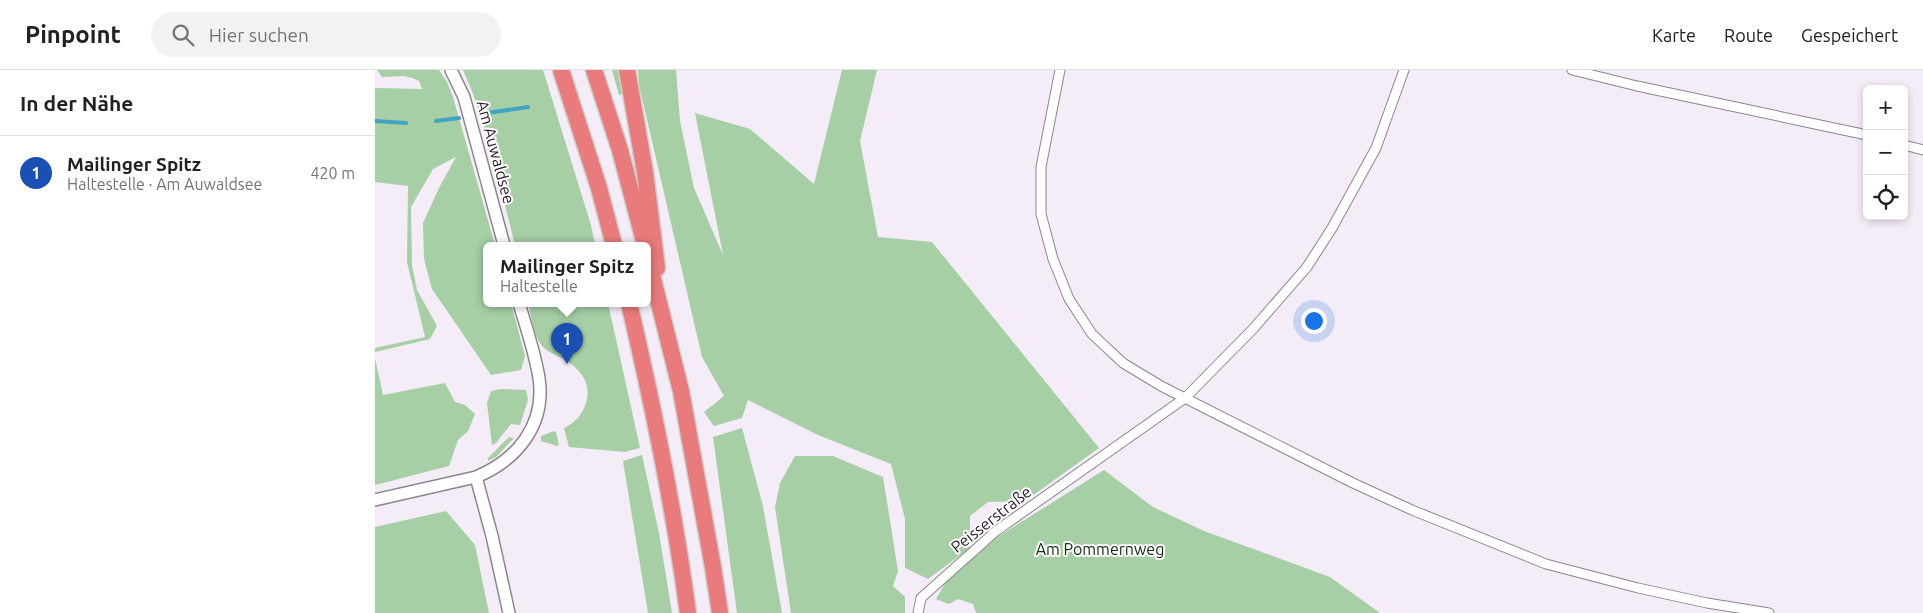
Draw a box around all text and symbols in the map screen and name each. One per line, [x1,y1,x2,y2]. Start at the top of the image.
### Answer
search box [151,12,501,57]
text: Pinpoint [25,21,121,48]
icon: search [169,21,197,49]
text: Hier suchen [209,24,309,46]
text: Karte [1652,25,1696,45]
text: Route [1724,25,1773,45]
text: Gespeichert [1801,25,1898,45]
map controls [1863,85,1908,220]
button: + [1863,85,1908,130]
text: In der Nähe [20,91,133,115]
street label: Am Auwaldsee [474,98,518,206]
button: − [1863,130,1908,175]
text: Mailinger Spitz [67,153,201,175]
text: 1 [31,164,41,182]
text: 420 m [310,164,355,182]
text: Haltestelle · Am Auwaldsee [67,175,262,193]
button: locate [1863,175,1908,220]
popup [483,242,651,307]
text: Mailinger Spitz [500,255,634,277]
text: Haltestelle [500,277,578,295]
your location [1301,308,1327,334]
pin: 1 [551,323,583,364]
street label: Peisserstraße [947,482,1035,556]
park label: Am Pommernweg [1036,540,1164,558]

